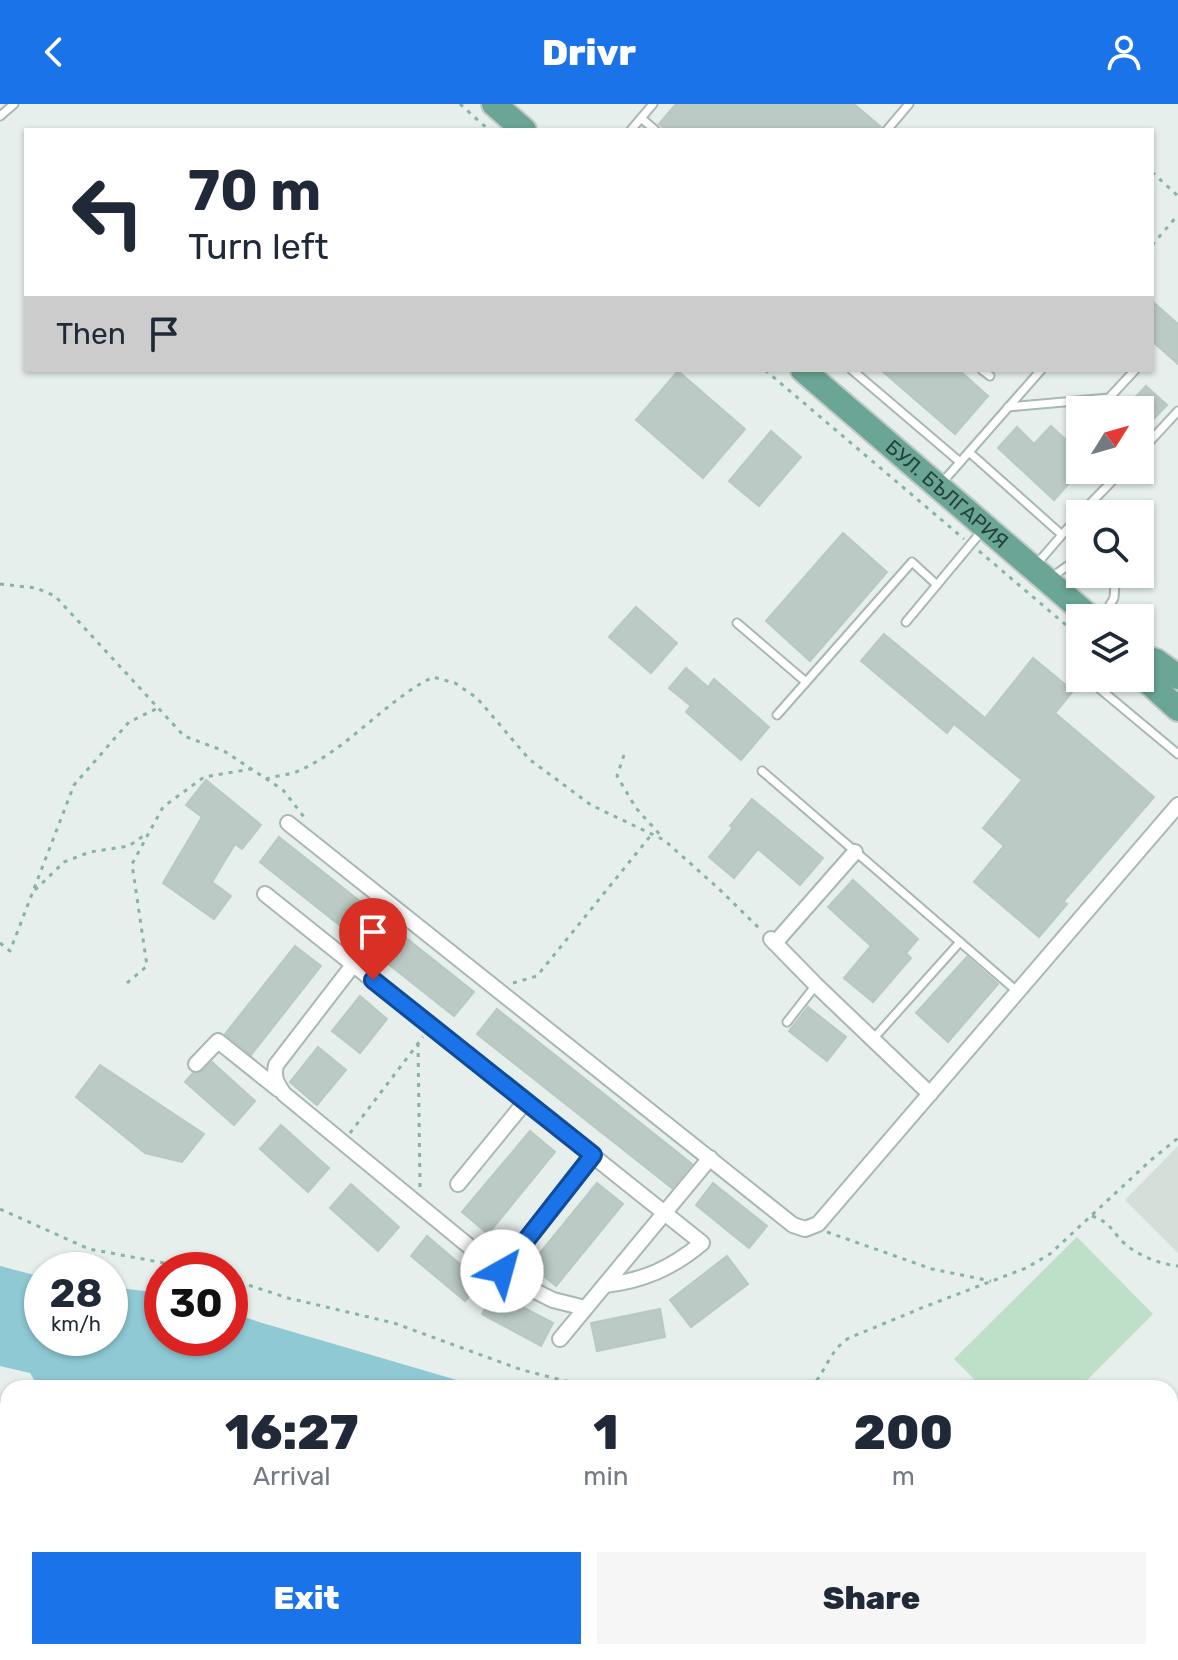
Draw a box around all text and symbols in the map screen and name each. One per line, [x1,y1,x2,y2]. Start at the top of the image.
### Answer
icon: back [32,30,76,74]
icon: person [1102,30,1146,74]
text: Drivr [542,31,636,74]
text: 70 m [188,158,321,224]
icon: left [56,160,160,264]
text: Turn left [188,225,329,268]
icon: arrive [142,312,186,356]
text: Then [56,316,126,352]
north arrow [1066,396,1154,484]
map controls [1066,396,1154,692]
street label: БУЛ. БЪЛГАРИЯ [881,435,1013,553]
button: search [1066,500,1154,588]
button: layers [1066,604,1154,692]
pin [339,898,407,980]
icon: arrive [351,910,395,954]
position arrow [460,1229,544,1313]
speed limit sign: 30 [144,1252,248,1356]
text: 28 [49,1270,103,1317]
text: km/h [51,1312,101,1336]
text: 16:27 [225,1404,358,1461]
text: 1 [593,1404,619,1461]
text: 200 [853,1404,953,1461]
text: Arrival [253,1461,331,1492]
text: min [583,1461,629,1492]
text: m [892,1461,915,1492]
button: Exit [32,1552,581,1644]
button: Share [597,1552,1146,1644]

